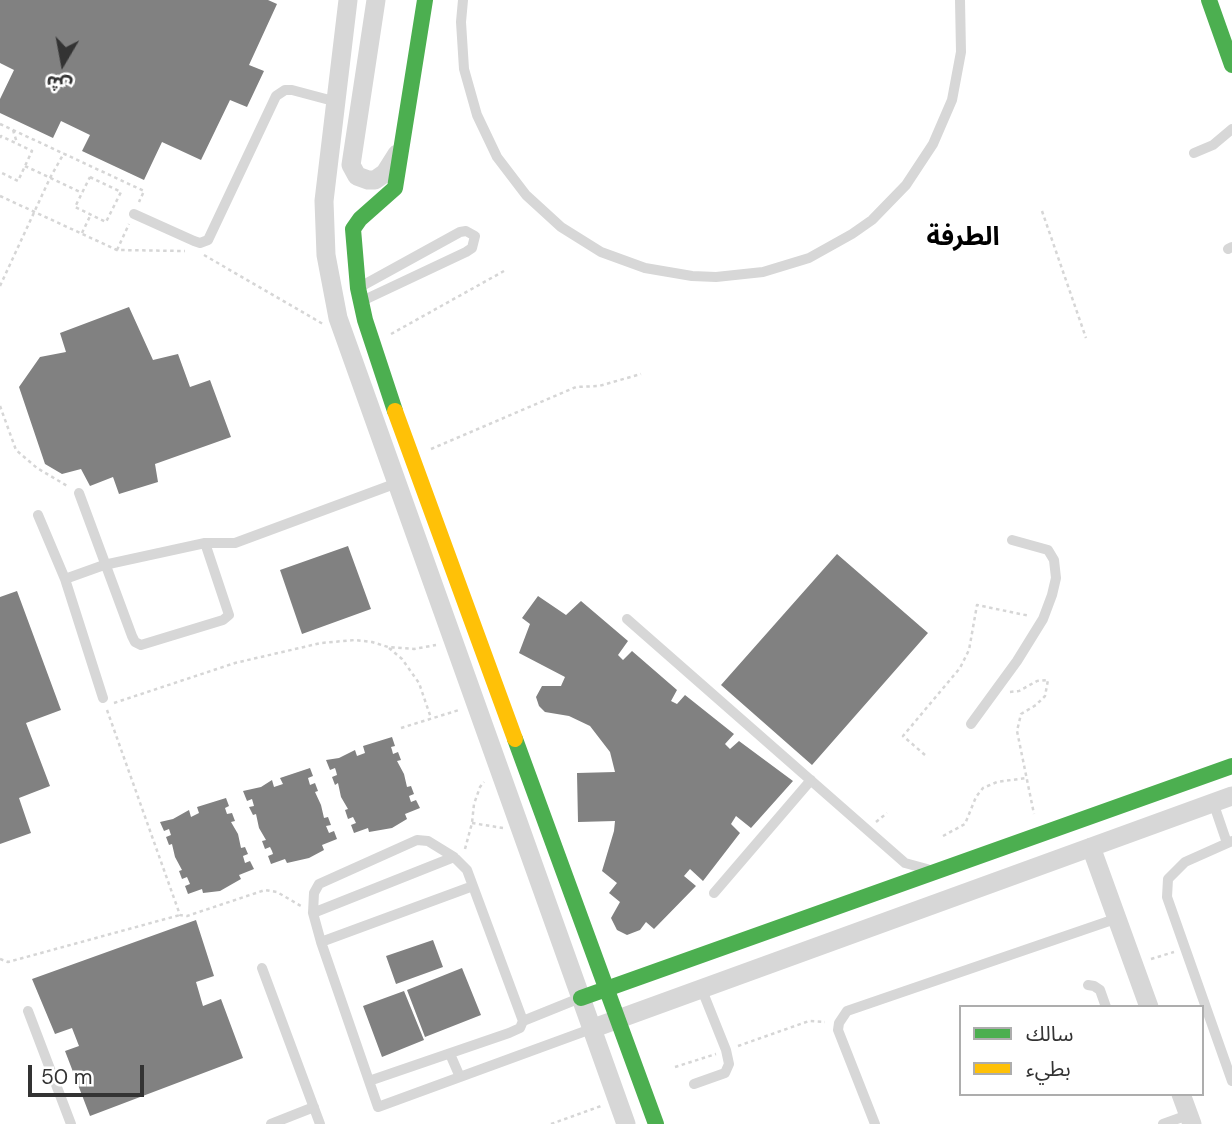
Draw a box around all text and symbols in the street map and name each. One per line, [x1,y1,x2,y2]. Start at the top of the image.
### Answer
north arrow [28,28,98,98]
text: ش [44,70,74,99]
district label: الطرفة [926,222,1000,254]
legend [959,1005,1204,1096]
text: سالك [1026,1020,1073,1048]
scale bar [32,1050,147,1094]
text: بطيء [1026,1055,1071,1083]
text: 50 m [41,1063,92,1091]

